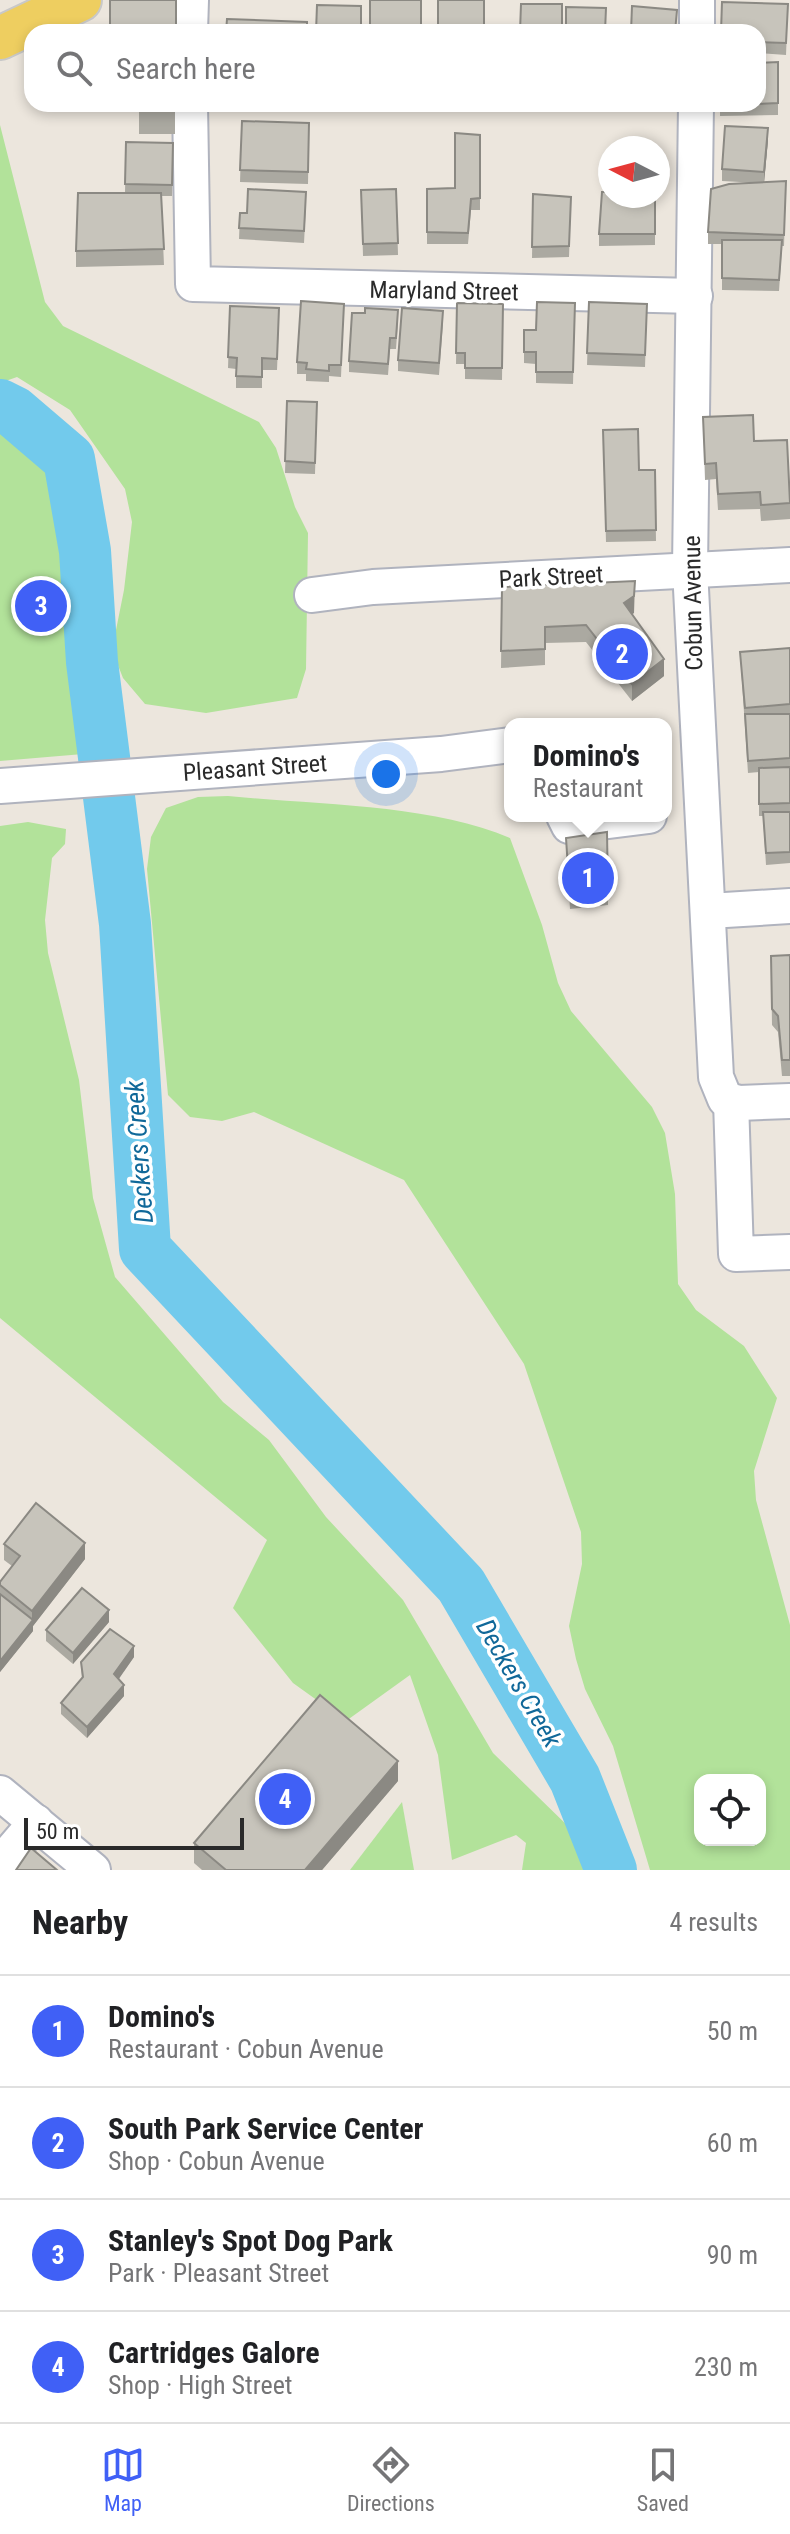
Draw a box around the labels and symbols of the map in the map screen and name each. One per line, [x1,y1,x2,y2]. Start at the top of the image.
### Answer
north arrow [598,136,670,208]
street label: Maryland Street [369,276,519,306]
street label: Cobun Avenue [678,535,708,671]
street label: Park Street [498,560,604,594]
pin: 3 [15,576,67,636]
pin: 2 [596,624,648,684]
street label: Pleasant Street [182,749,328,787]
your location [366,754,406,794]
pin: 1 [562,848,614,908]
water label: Deckers Creek [119,1079,159,1224]
water label: Deckers Creek [470,1614,568,1753]
pin: 4 [259,1769,311,1829]
scale bar [24,1814,244,1850]

